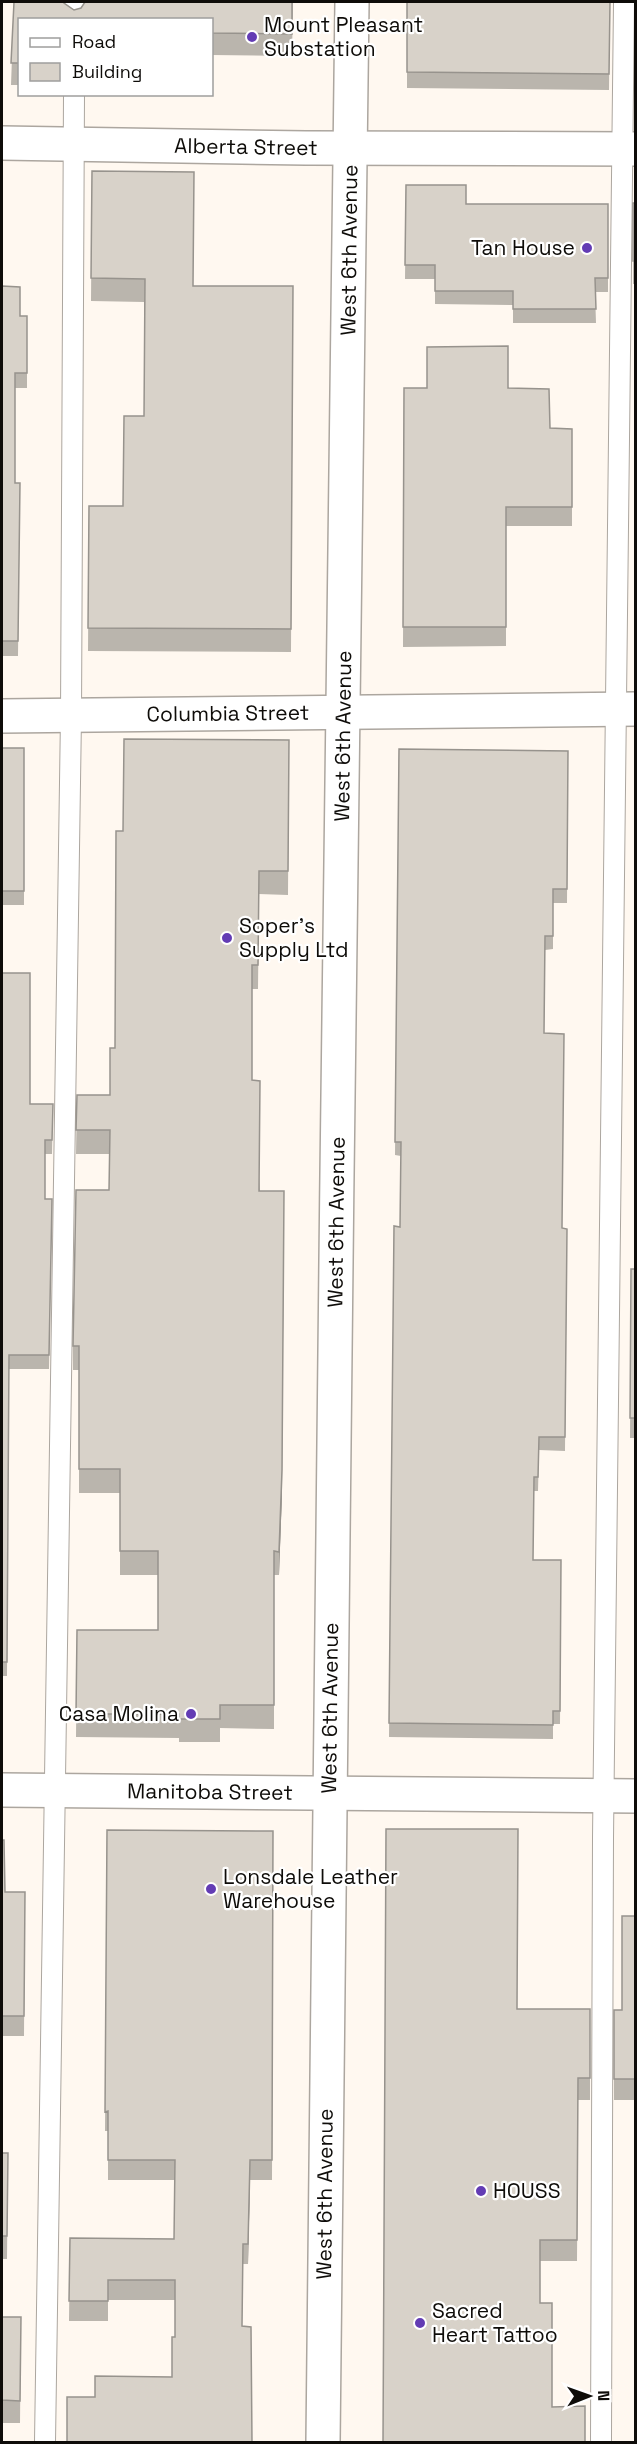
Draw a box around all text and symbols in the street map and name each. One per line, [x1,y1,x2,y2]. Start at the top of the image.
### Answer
place label: Mount Pleasant Substation [264,11,423,62]
legend [18,18,213,96]
text: Road [72,30,116,53]
marker: Mount Pleasant Substation [245,30,259,44]
text: Building [72,60,142,83]
street label: Alberta Street [174,132,318,161]
street label: West 6th Avenue [334,164,363,336]
place label: Tan House [471,234,575,261]
marker: Tan House [580,241,594,255]
street label: West 6th Avenue [328,650,357,822]
street label: Columbia Street [146,699,310,727]
place label: Soper's Supply Ltd [239,912,349,963]
marker: Soper's Supply Ltd [220,931,234,945]
street label: West 6th Avenue [321,1136,351,1308]
street label: West 6th Avenue [315,1622,344,1794]
place label: Casa Molina [59,1700,179,1727]
marker: Casa Molina [184,1707,198,1721]
street label: Manitoba Street [127,1777,293,1806]
place label: Lonsdale Leather Warehouse [223,1863,398,1914]
marker: Lonsdale Leather Warehouse [204,1882,218,1896]
street label: West 6th Avenue [310,2108,339,2280]
place label: HOUSS [493,2177,561,2204]
marker: HOUSS [474,2184,488,2198]
place label: Sacred Heart Tattoo [432,2297,558,2348]
marker: Sacred Heart Tattoo [413,2316,427,2330]
north arrow [559,2366,619,2426]
text: N [593,2390,614,2401]

